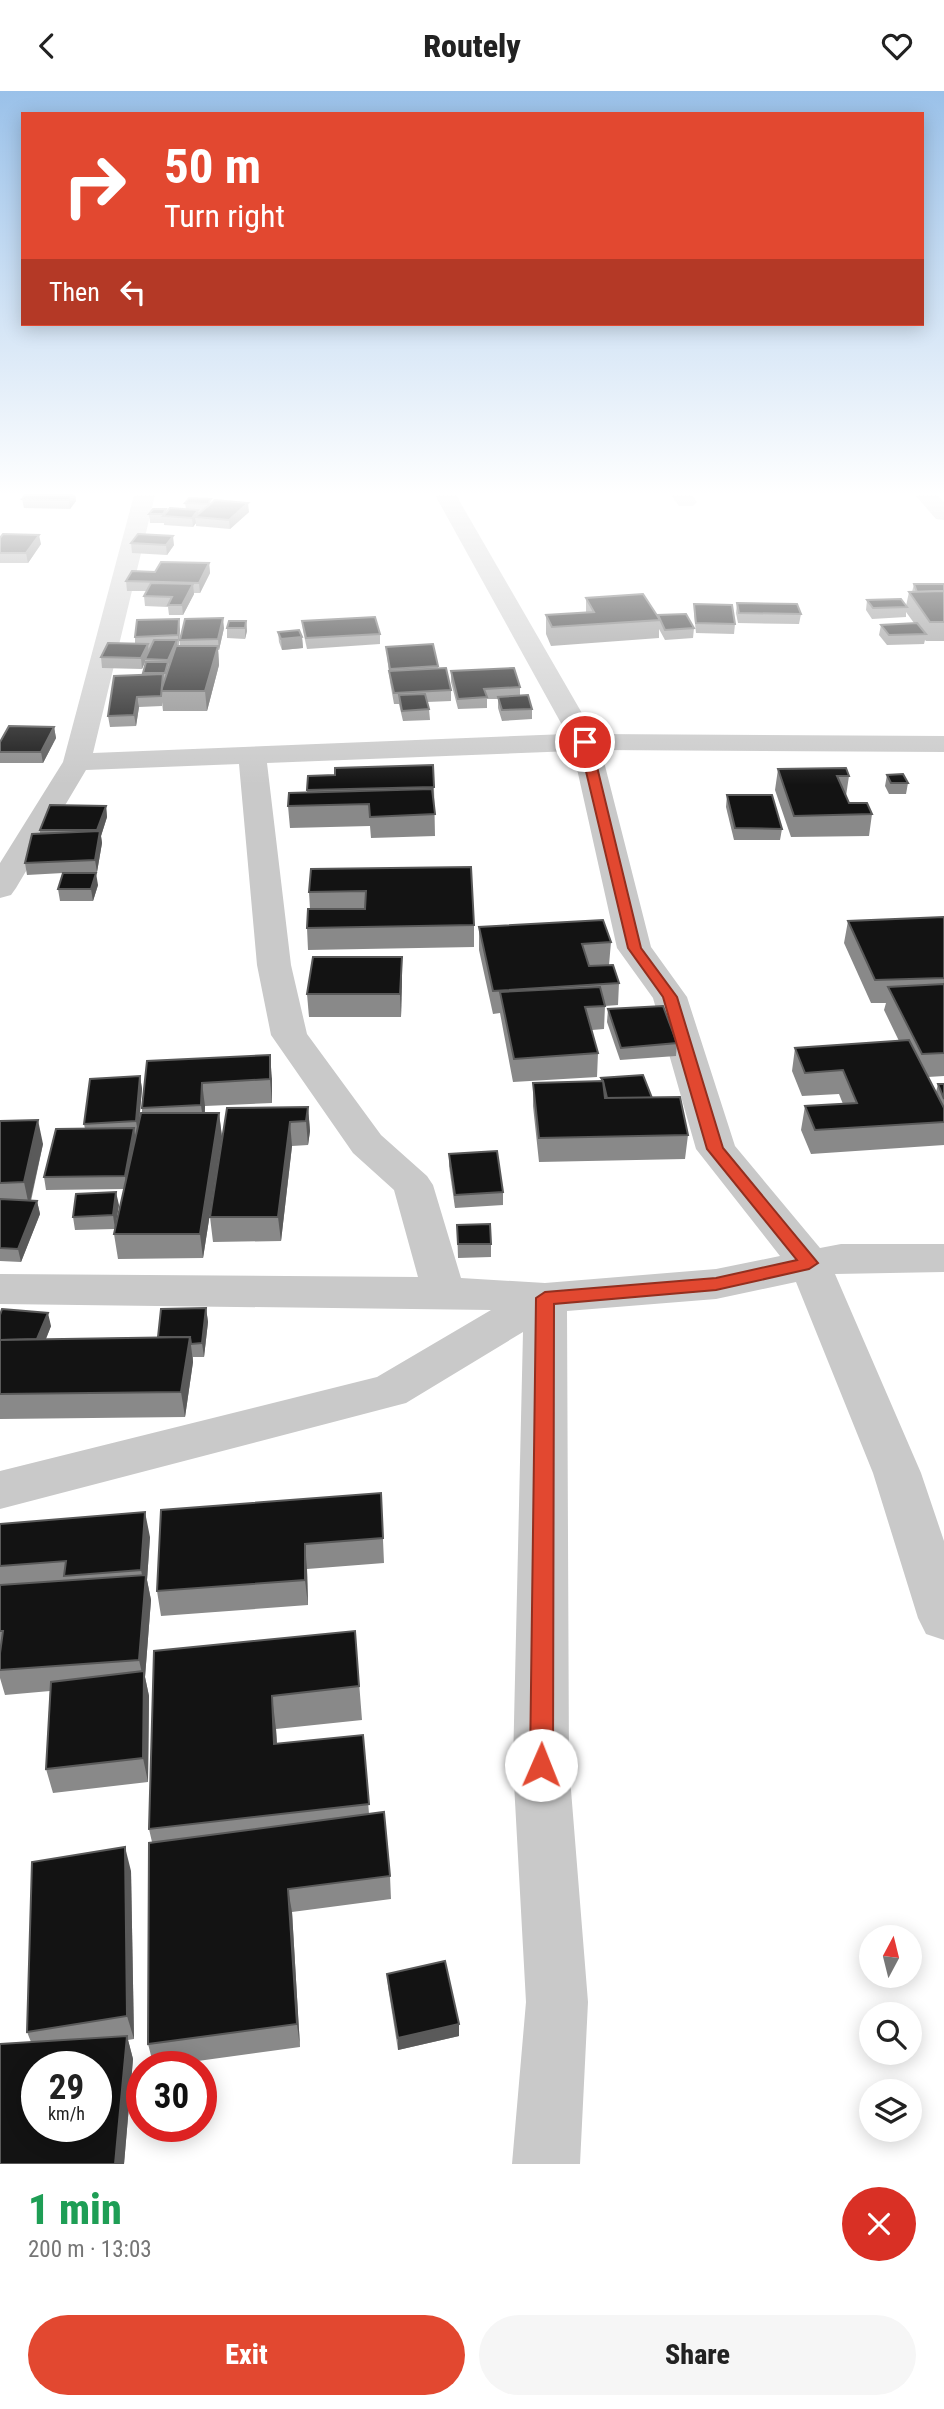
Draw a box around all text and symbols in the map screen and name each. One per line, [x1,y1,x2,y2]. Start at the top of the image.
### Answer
icon: back [28,27,66,65]
text: Routely [423,27,521,65]
icon: heart [878,27,916,65]
text: 50 m [164,138,261,195]
icon: right [49,140,140,231]
text: Turn right [164,197,285,235]
icon: left [114,273,152,311]
text: Then [49,277,100,307]
pin [555,712,615,772]
icon: arrive [566,723,604,761]
position arrow [504,1728,578,1802]
north arrow [859,1925,922,1988]
map controls [859,1925,922,2142]
button: search [859,2002,922,2065]
speed limit sign: 30 [126,2051,217,2142]
text: 29 [49,2067,84,2108]
button: layers [859,2079,922,2142]
text: km/h [48,2103,85,2124]
text: 1 min [28,2185,122,2234]
button: close [842,2187,916,2261]
text: 200 m · 13:03 [28,2236,152,2263]
button: Exit [28,2315,465,2395]
button: Share [479,2315,916,2395]

